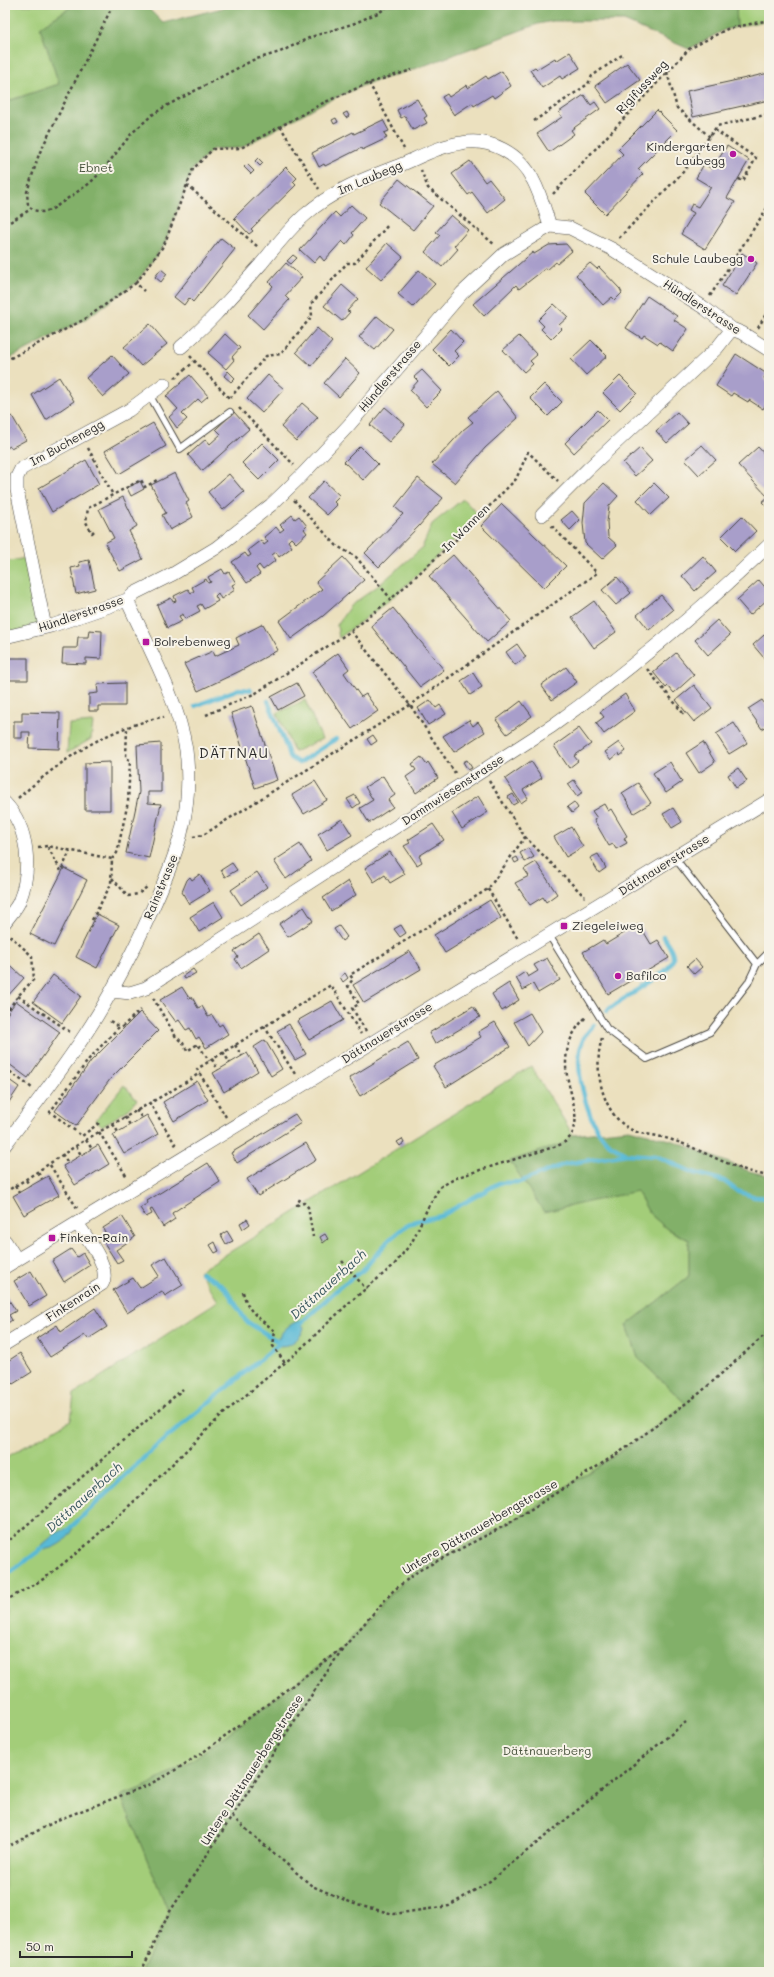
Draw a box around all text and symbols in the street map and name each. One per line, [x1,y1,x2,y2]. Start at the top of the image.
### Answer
street label: Rigifussweg [612,56,671,117]
place label: Kindergarten Laubegg [647,138,725,168]
marker: Kindergarten Laubegg [728,149,738,159]
street label: Im Laubegg [335,156,404,198]
park label: Ebnet [79,159,113,175]
place label: Schule Laubegg [652,250,743,266]
marker: Schule Laubegg [746,254,756,264]
street label: Hündlerstrasse [661,275,744,337]
street label: Hündlerstrasse [354,336,424,415]
street label: Im Buchenegg [27,415,106,469]
street label: In Wannen [438,500,493,555]
street label: Hündlerstrasse [36,591,126,635]
place label: Bolrebenweg [154,633,230,649]
marker: Bolrebenweg [141,637,151,647]
district label: DÄTTNAU [199,743,269,762]
street label: Dammwiesenstrasse [398,750,507,828]
street label: Dättnauerstrasse [615,830,712,899]
street label: Rainstrasse [139,852,181,922]
place label: Ziegeleiweg [572,917,643,933]
marker: Ziegeleiweg [559,921,569,931]
place label: Bafilco [626,967,666,983]
marker: Bafilco [613,971,623,981]
street label: Dättnauerstrasse [338,998,435,1067]
place label: Finken-Rain [60,1229,128,1245]
marker: Finken-Rain [47,1233,57,1243]
water label: Dättnauerbach [286,1245,369,1322]
street label: Finkenrain [42,1278,103,1325]
water label: Dättnauerbach [42,1458,125,1535]
street label: Untere Dättnauerbergstrasse [399,1475,560,1577]
street label: Untere Dättnauerbergstrasse [196,1691,306,1848]
park label: Dättnauerberg [503,1742,591,1758]
scale bar [20,1933,132,1959]
text: 50 m [26,1938,54,1954]

